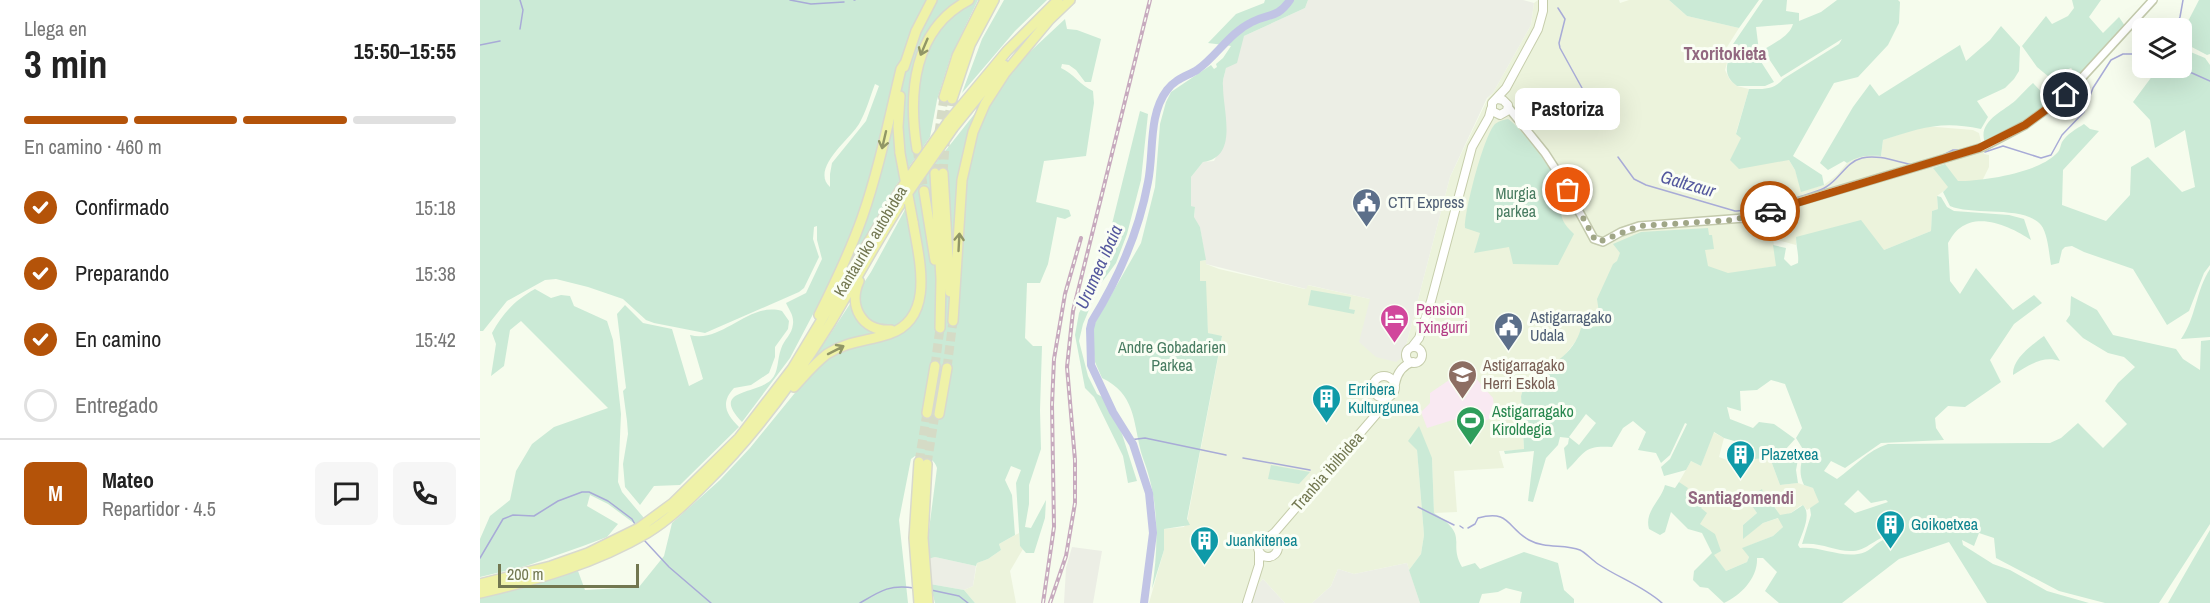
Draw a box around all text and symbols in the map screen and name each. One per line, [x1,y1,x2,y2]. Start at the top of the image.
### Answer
text: Llega en [24,15,87,42]
map controls [2132,18,2192,78]
button: layers [2132,18,2192,78]
text: 15:50–15:55 [354,36,456,66]
text: 3 min [24,38,108,90]
one-way arrow [918,38,930,56]
district label: Txoritokieta [1684,41,1767,66]
pin [2040,69,2091,120]
icon: home [2049,78,2082,111]
callout: Pastoriza [1516,88,1620,130]
text: Pastoriza [1531,95,1604,122]
one-way arrow [878,130,890,149]
text: En camino · 460 m [24,133,162,160]
pin [1542,164,1593,215]
water label: Galtzaur [1658,164,1719,204]
icon: bag [1551,173,1584,206]
street label: Kantauriko autobidea [828,181,912,300]
courier [1740,181,1800,241]
park label: Murgia parkea [1496,182,1537,222]
public building icon: CTT Express [1351,186,1383,228]
icon: check [24,191,57,224]
place label: CTT Express [1388,191,1464,213]
text: Confirmado [75,192,169,222]
text: 15:18 [415,194,456,221]
icon: car [1754,195,1787,228]
water label: Urumea ibaia [1069,221,1128,313]
one-way arrow [953,233,964,252]
icon: check [24,257,57,290]
text: Preparando [75,258,169,288]
text: 15:38 [415,260,456,287]
place label: Pension Txingurri [1416,298,1468,338]
hotel icon: Pension Txingurri [1379,302,1411,344]
place label: Astigarragako Udala [1529,306,1612,346]
public building icon: Astigarragako Udala [1493,310,1525,352]
icon: check [24,323,57,356]
text: En camino [75,324,161,354]
text: 15:42 [415,326,456,353]
park label: Andre Gobadarien Parkea [1117,336,1226,376]
one-way arrow [827,344,844,356]
place label: Astigarragako Herri Eskola [1482,354,1565,394]
school or university icon: Astigarragako Herri Eskola [1446,358,1478,400]
place label: Erribera Kulturgunea [1348,378,1419,418]
building icon: Erribera Kulturgunea [1311,382,1343,424]
text: Entregado [75,390,158,420]
place label: Astigarragako Kiroldegia [1491,400,1574,440]
sports icon: Astigarragako Kiroldegia [1455,404,1487,446]
street label: Tranbia ibilbidea [1286,426,1368,515]
building icon: Plazetxea [1724,438,1756,480]
place label: Plazetxea [1761,443,1819,465]
button: chat [315,462,378,525]
button: phone [393,462,456,525]
text: Mateo [102,465,154,495]
text: M [48,478,63,508]
district label: Santiagomendi [1688,485,1794,510]
text: Repartidor · 4.5 [102,495,216,522]
building icon: Goikoetxea [1874,508,1906,550]
place label: Goikoetxea [1911,513,1979,535]
building icon: Juankitenea [1189,524,1221,566]
place label: Juankitenea [1226,529,1298,551]
scale bar [498,561,639,588]
text: 200 m [507,563,543,585]

